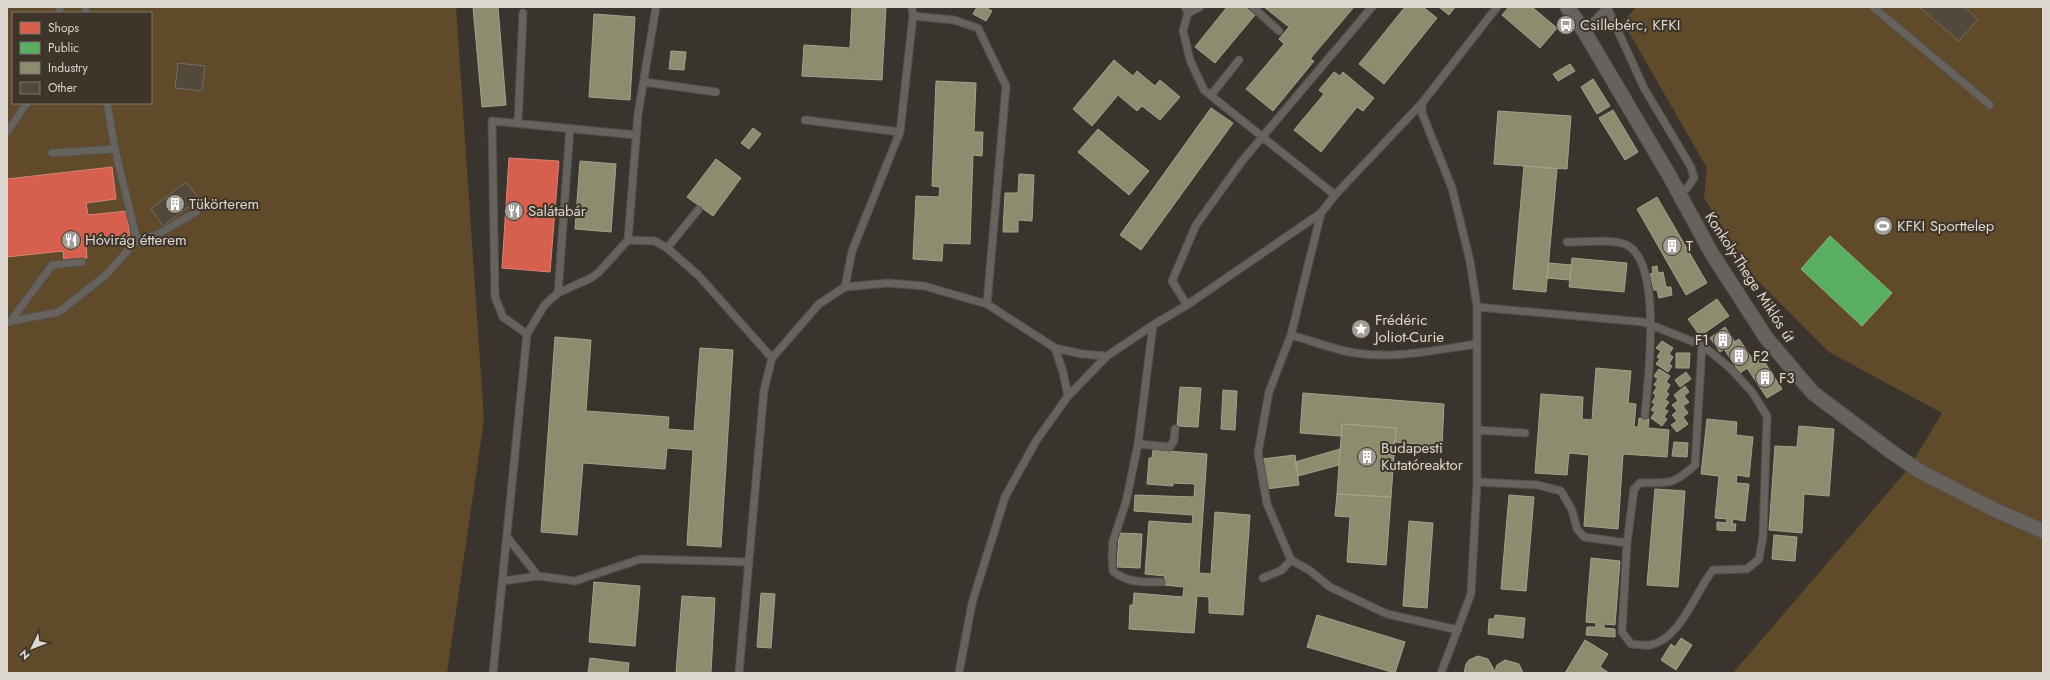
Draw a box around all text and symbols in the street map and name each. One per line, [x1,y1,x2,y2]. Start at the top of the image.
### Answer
legend [12,12,152,104]
bus stop icon: Csillebérc, KFKI [1555,14,1577,36]
place label: Csillebérc, KFKI [1580,14,1680,36]
text: Shops [48,19,79,37]
text: Public [48,39,79,57]
text: Industry [48,59,89,77]
text: Other [48,79,78,97]
building icon: Tükörterem [164,193,186,215]
place label: Tükörterem [189,193,259,215]
restaurant icon: Salátabár [503,200,525,222]
place label: Salátabár [528,200,587,222]
street label: Konkoly-Thege Miklós út [1700,207,1801,347]
sports icon: KFKI Sporttelep [1872,215,1894,237]
place label: KFKI Sporttelep [1897,215,1995,237]
restaurant icon: Hóvirág étterem [60,229,82,251]
place label: Hóvirág étterem [85,229,187,251]
building icon: T [1661,235,1683,257]
place label: T [1686,235,1693,257]
place label: Frédéric Joliot-Curie [1373,309,1444,348]
place icon: Frédéric Joliot-Curie [1350,318,1372,340]
place label: F1 [1695,329,1709,351]
building icon: F1 [1712,329,1734,351]
building icon: F2 [1728,345,1750,367]
place label: F2 [1753,345,1769,367]
building icon: F3 [1754,367,1776,389]
place label: F3 [1779,367,1795,389]
place label: Budapesti Kutatóreaktor [1381,437,1464,476]
building icon: Budapesti Kutatóreaktor [1356,446,1378,468]
north arrow [12,628,52,668]
text: N [16,646,34,663]

